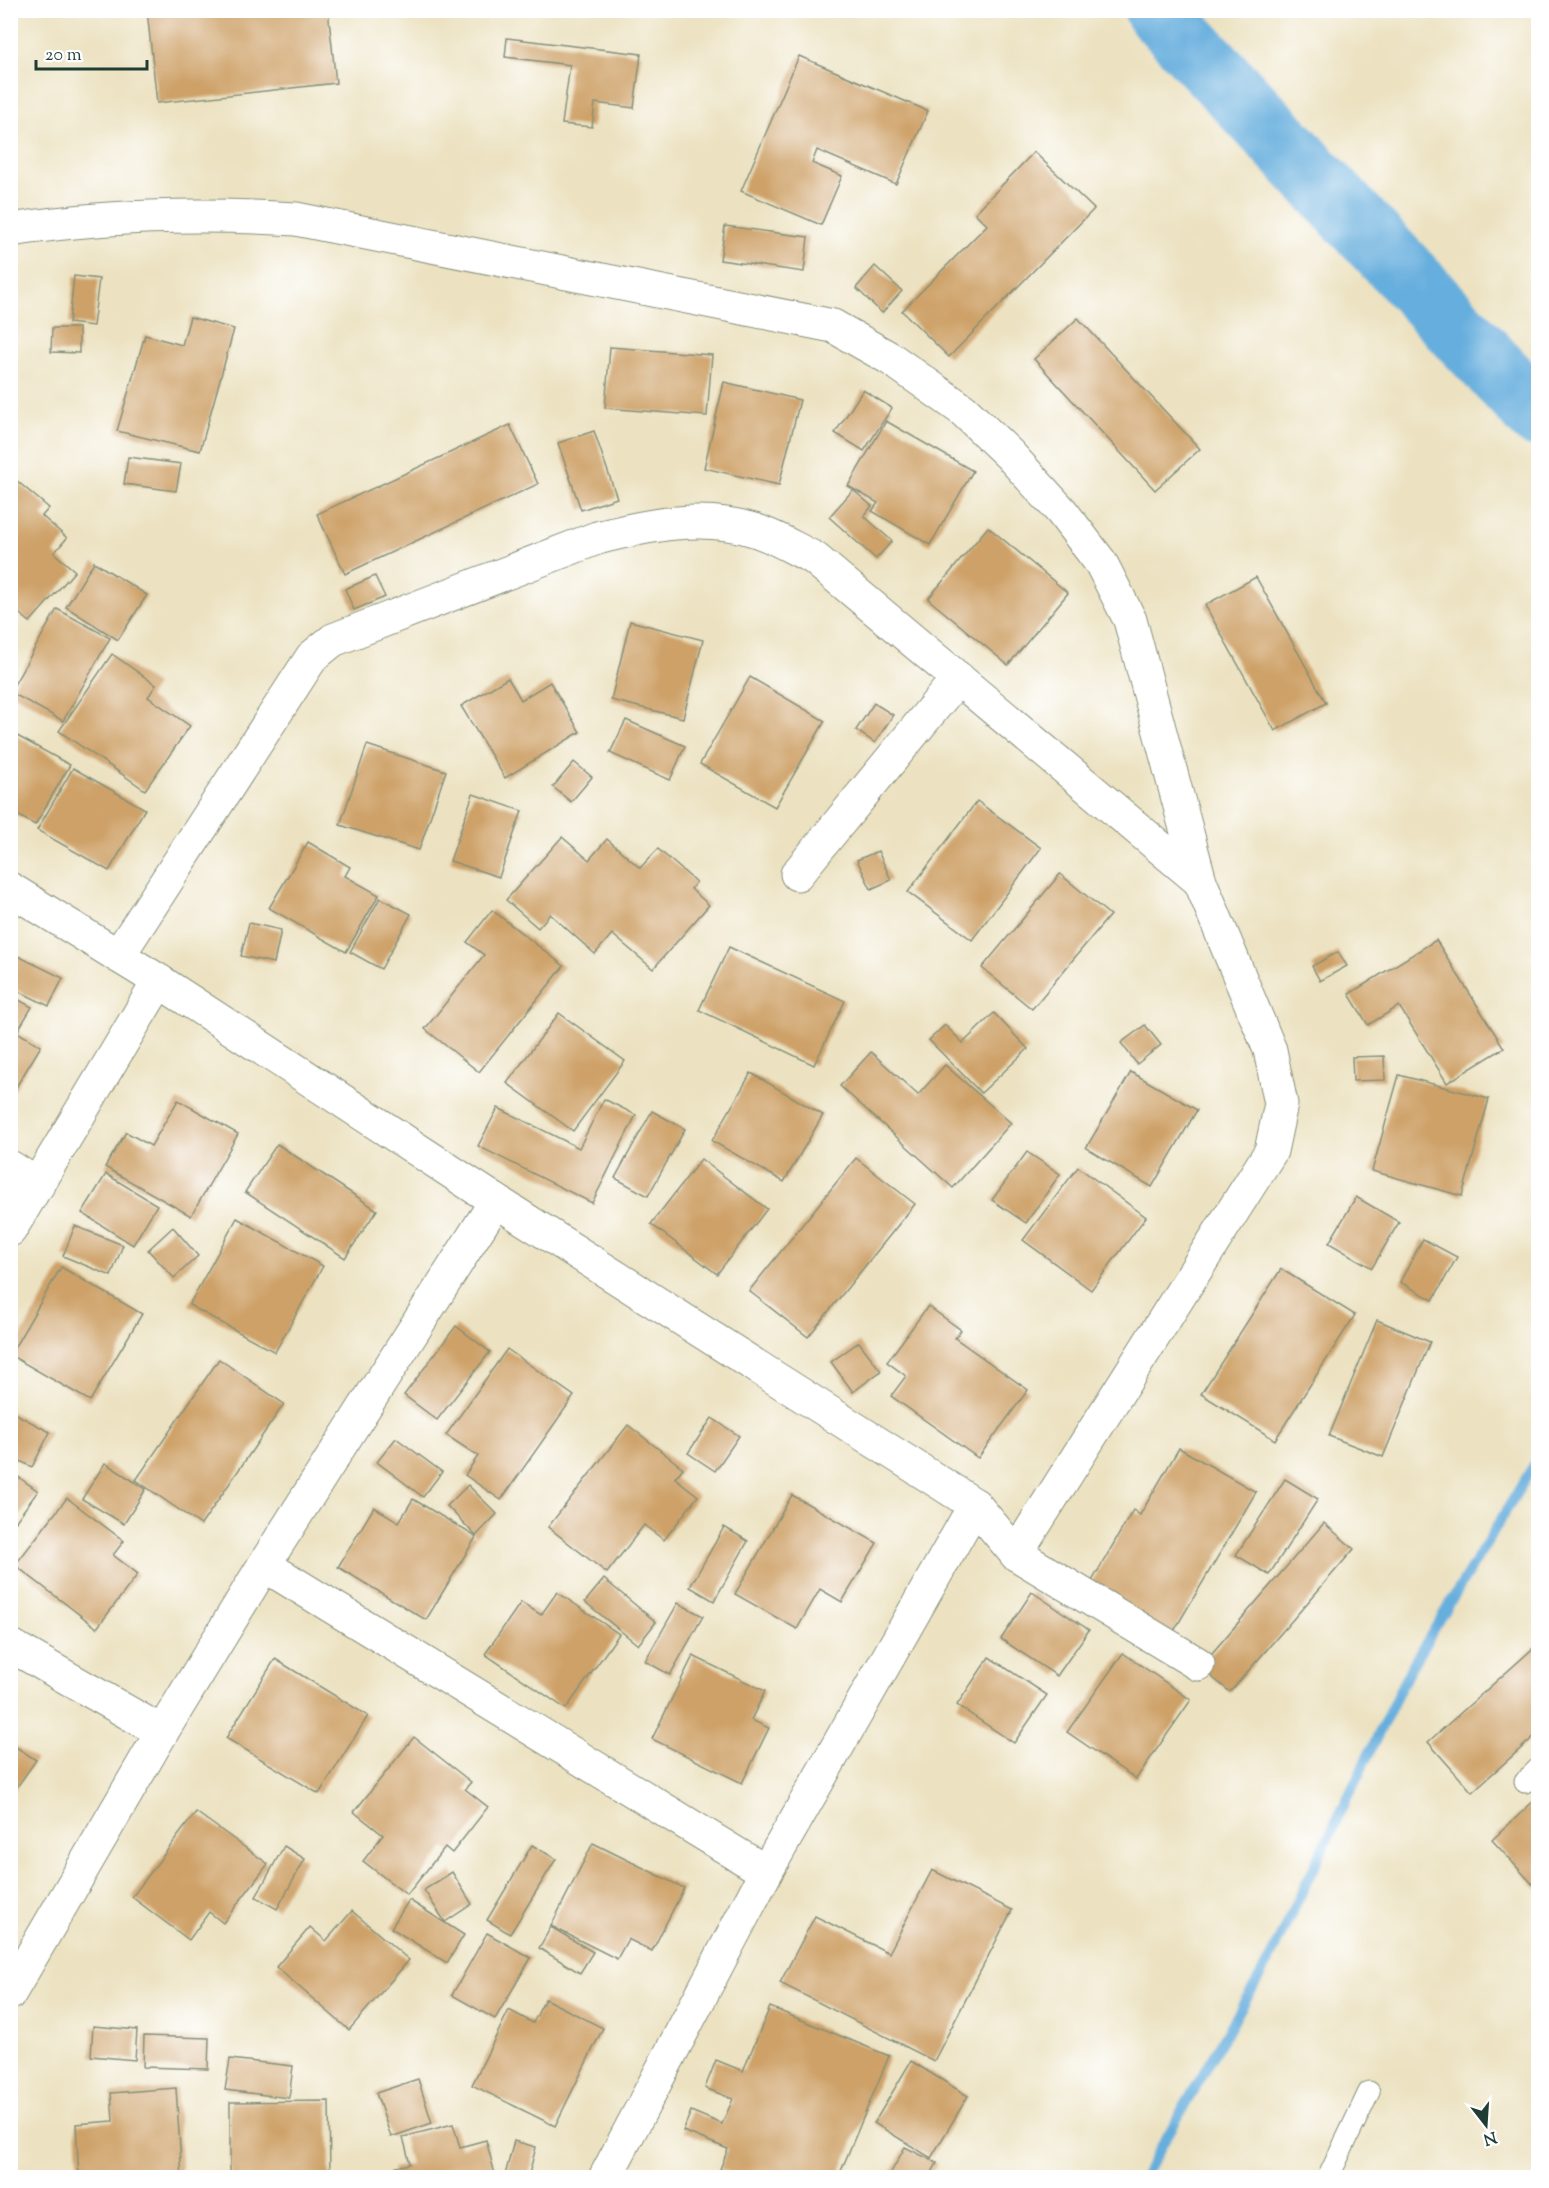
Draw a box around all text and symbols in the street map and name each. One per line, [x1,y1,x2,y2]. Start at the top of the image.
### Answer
scale bar [36,33,147,71]
text: 20 m [45,43,82,69]
north arrow [1456,2095,1516,2155]
text: N [1480,2124,1499,2150]

